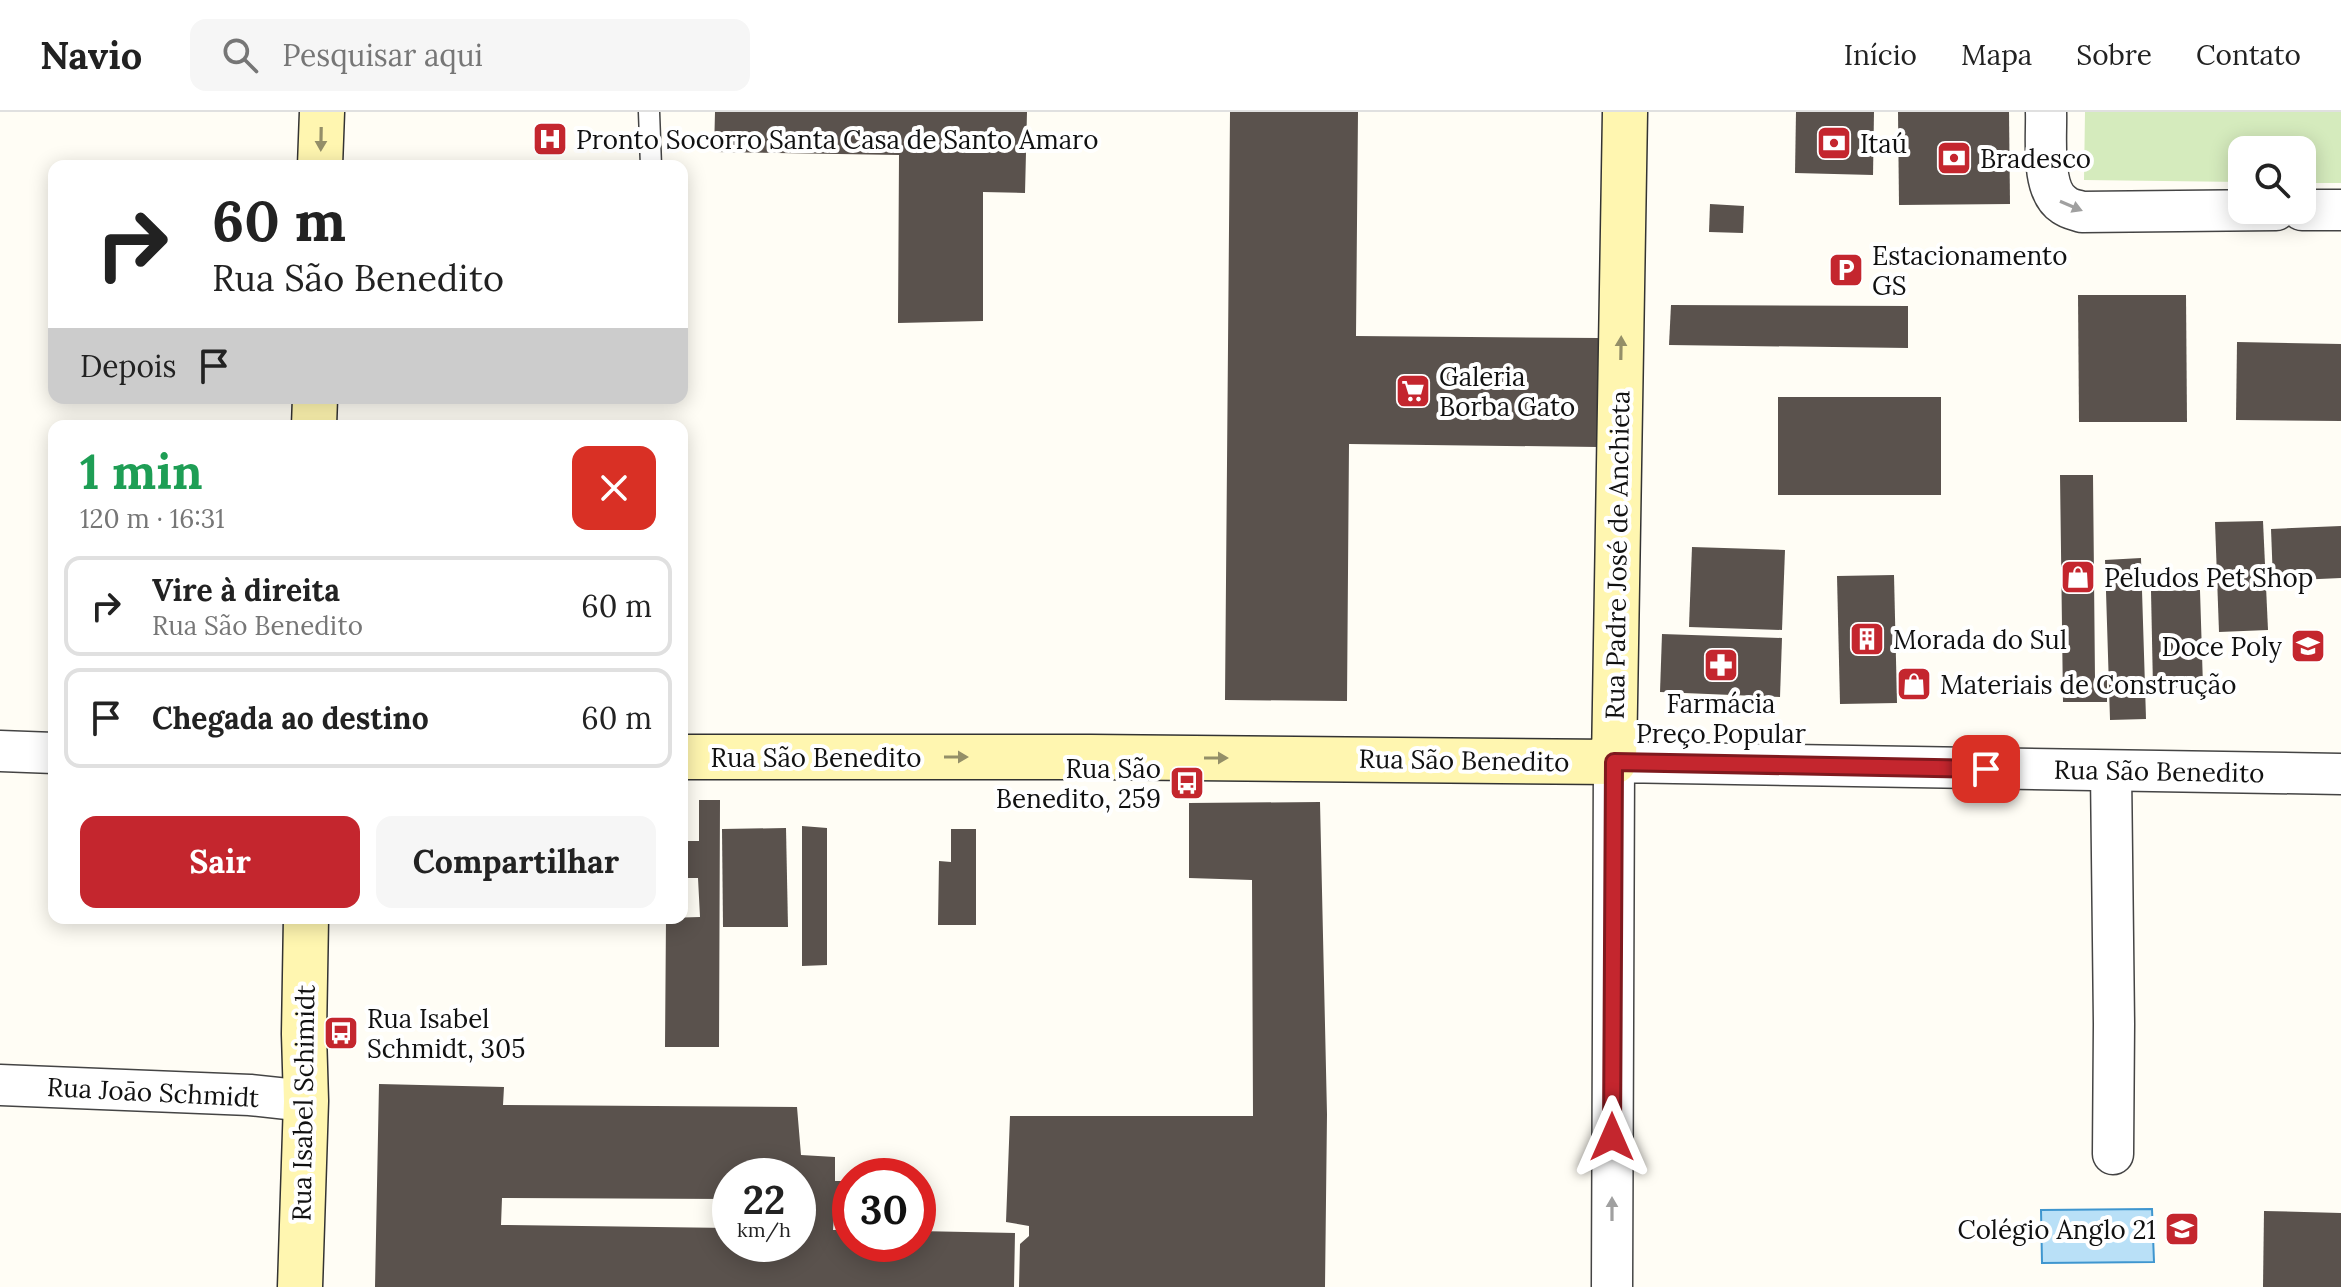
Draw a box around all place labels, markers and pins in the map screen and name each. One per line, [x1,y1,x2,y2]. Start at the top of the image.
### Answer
hospital icon: Pronto Socorro Santa Casa de Santo Amaro [531,120,569,158]
place label: Pronto Socorro Santa Casa de Santo Amaro [576,123,1098,156]
bank icon: Itaú [1815,124,1853,162]
place label: Itaú [1860,127,1907,160]
bank icon: Bradesco [1935,139,1973,177]
place label: Bradesco [1980,142,2091,175]
place label: Estacionamento GS [1872,239,2067,302]
parking icon: Estacionamento GS [1827,251,1865,289]
place label: Galeria Borba Gato [1439,360,1575,423]
supermarket icon: Galeria Borba Gato [1394,372,1432,410]
shop icon: Peludos Pet Shop [2059,558,2097,596]
place label: Peludos Pet Shop [2104,561,2313,594]
building icon: Morada do Sul [1848,620,1886,658]
place label: Morada do Sul [1893,623,2067,656]
school or university icon: Doce Poly [2289,627,2327,665]
place label: Doce Poly [2161,630,2282,663]
pharmacy icon: Farmácia Preço Popular [1702,646,1740,684]
shop icon: Materiais de Construção [1895,665,1933,703]
place label: Materiais de Construção [1940,668,2236,701]
place label: Farmácia Preço Popular [1636,687,1807,750]
pin [1952,735,2020,803]
place label: Rua São Benedito, 259 [996,752,1161,815]
bus stop icon: Rua São Benedito, 259 [1168,764,1206,802]
place label: Rua Isabel Schmidt, 305 [367,1002,525,1065]
bus stop icon: Rua Isabel Schmidt, 305 [322,1014,360,1052]
school or university icon: Colégio Anglo 21 [2163,1210,2201,1248]
place label: Colégio Anglo 21 [1957,1213,2156,1246]

